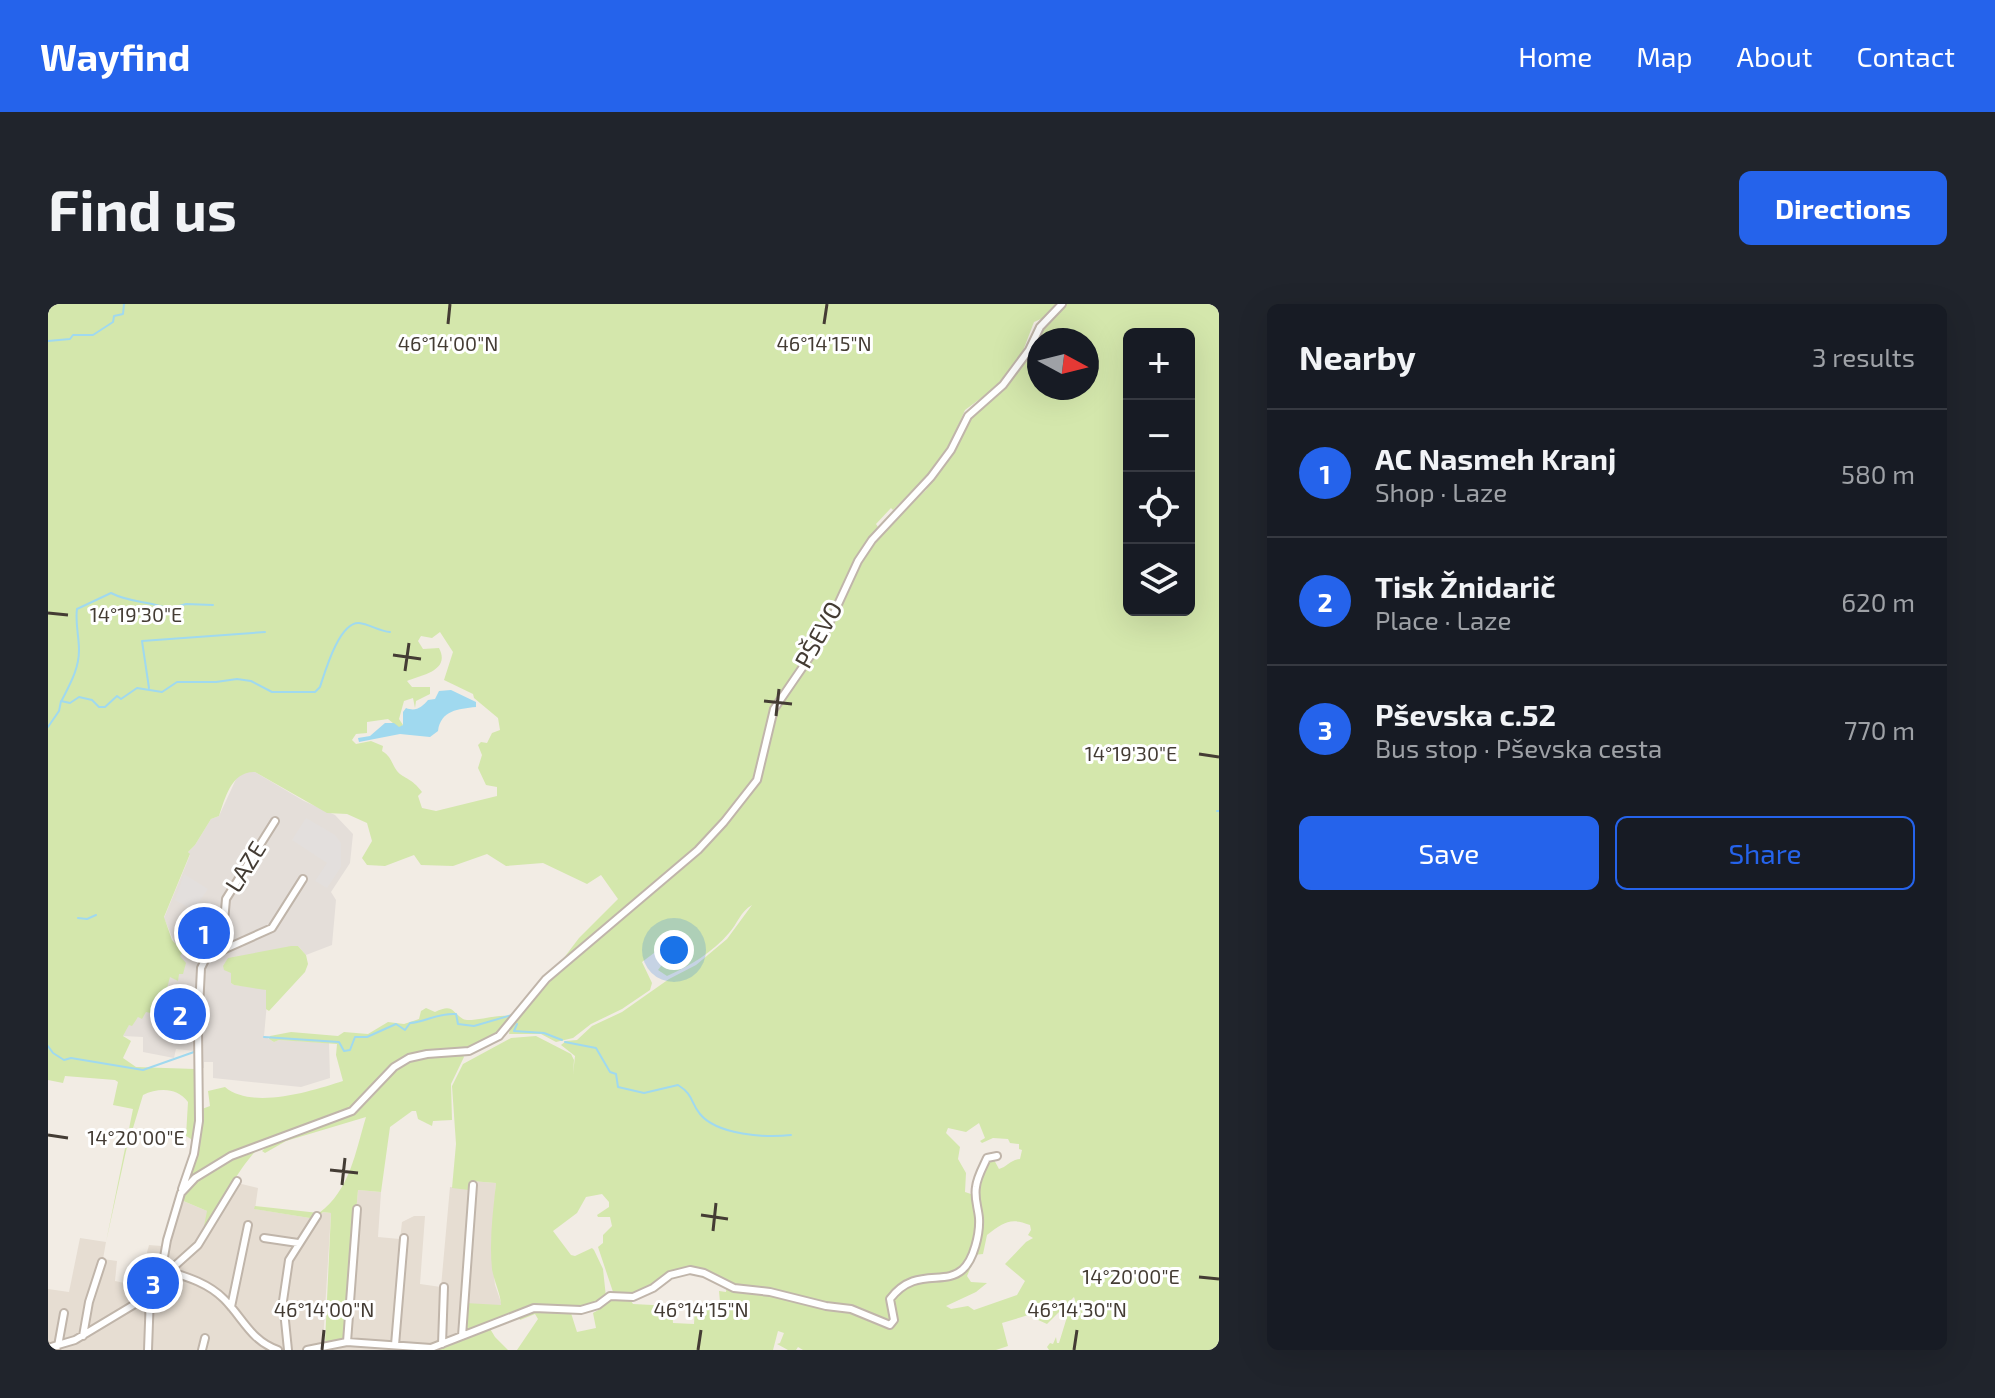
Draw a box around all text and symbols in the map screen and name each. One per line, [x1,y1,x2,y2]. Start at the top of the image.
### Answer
text: Wayfind [40,33,191,79]
text: Home [1518,39,1592,73]
text: Map [1636,39,1693,73]
text: About [1737,39,1812,73]
text: Contact [1856,39,1955,73]
button: Directions [1739,171,1947,245]
text: Find us [48,175,237,242]
north arrow [1027,328,1099,400]
map controls [1123,328,1195,616]
button: + [1123,328,1195,400]
text: 46°14'00"N [398,331,498,355]
text: 46°14'15"N [776,331,872,355]
text: Nearby [1299,336,1416,377]
text: 3 results [1812,341,1915,372]
button: − [1123,400,1195,472]
text: AC Nasmeh Kranj [1375,440,1616,476]
text: 1 [1319,458,1331,489]
text: 580 m [1841,458,1915,489]
button: locate [1123,472,1195,544]
text: Shop · Laze [1375,476,1507,507]
button: layers [1123,544,1195,616]
text: Tisk Žnidarič [1375,568,1556,604]
text: 2 [1317,586,1333,617]
text: 620 m [1841,586,1915,617]
street label: PŠEVO [788,596,848,673]
text: 14°19'30"E [90,602,182,626]
text: Place · Laze [1375,604,1511,635]
text: Pševska c.52 [1375,696,1556,732]
text: 3 [1318,714,1332,745]
text: 770 m [1844,714,1915,745]
text: Bus stop · Pševska cesta [1375,732,1662,763]
text: 14°19'30"E [1085,741,1177,765]
button: Save [1299,816,1599,890]
button: Share [1615,816,1915,890]
street label: LAZE [218,835,271,897]
pin: 1 [178,903,230,963]
your location [654,930,694,970]
pin: 2 [154,984,206,1044]
text: 14°20'00"E [87,1125,185,1149]
pin: 3 [127,1253,179,1313]
text: 14°20'00"E [1082,1264,1180,1288]
text: 46°14'00"N [274,1297,374,1321]
text: 46°14'15"N [653,1297,749,1321]
text: 46°14'30"N [1027,1297,1127,1321]

